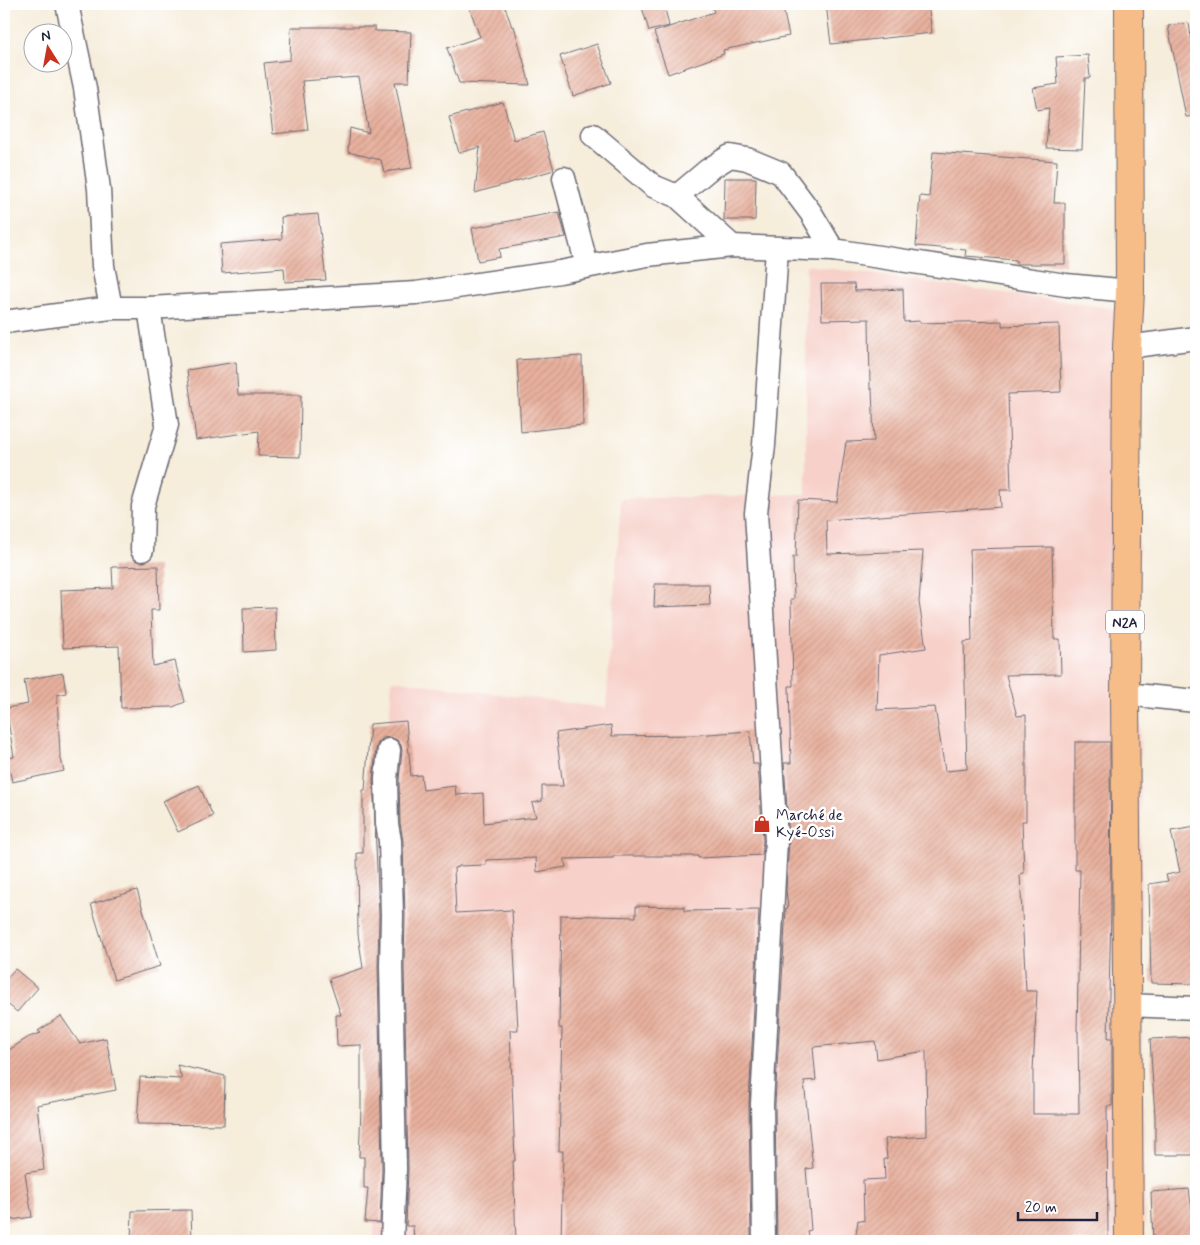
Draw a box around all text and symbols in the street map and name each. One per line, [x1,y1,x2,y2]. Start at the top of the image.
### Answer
north arrow [22,22,72,72]
text: N [39,26,52,46]
road number: N2A [1106,610,1144,634]
place label: Marché de Kyé-Ossi [776,806,843,843]
shop icon: Marché de Kyé-Ossi [752,814,772,834]
scale bar [1018,1190,1096,1222]
text: 20 m [1025,1198,1057,1218]

